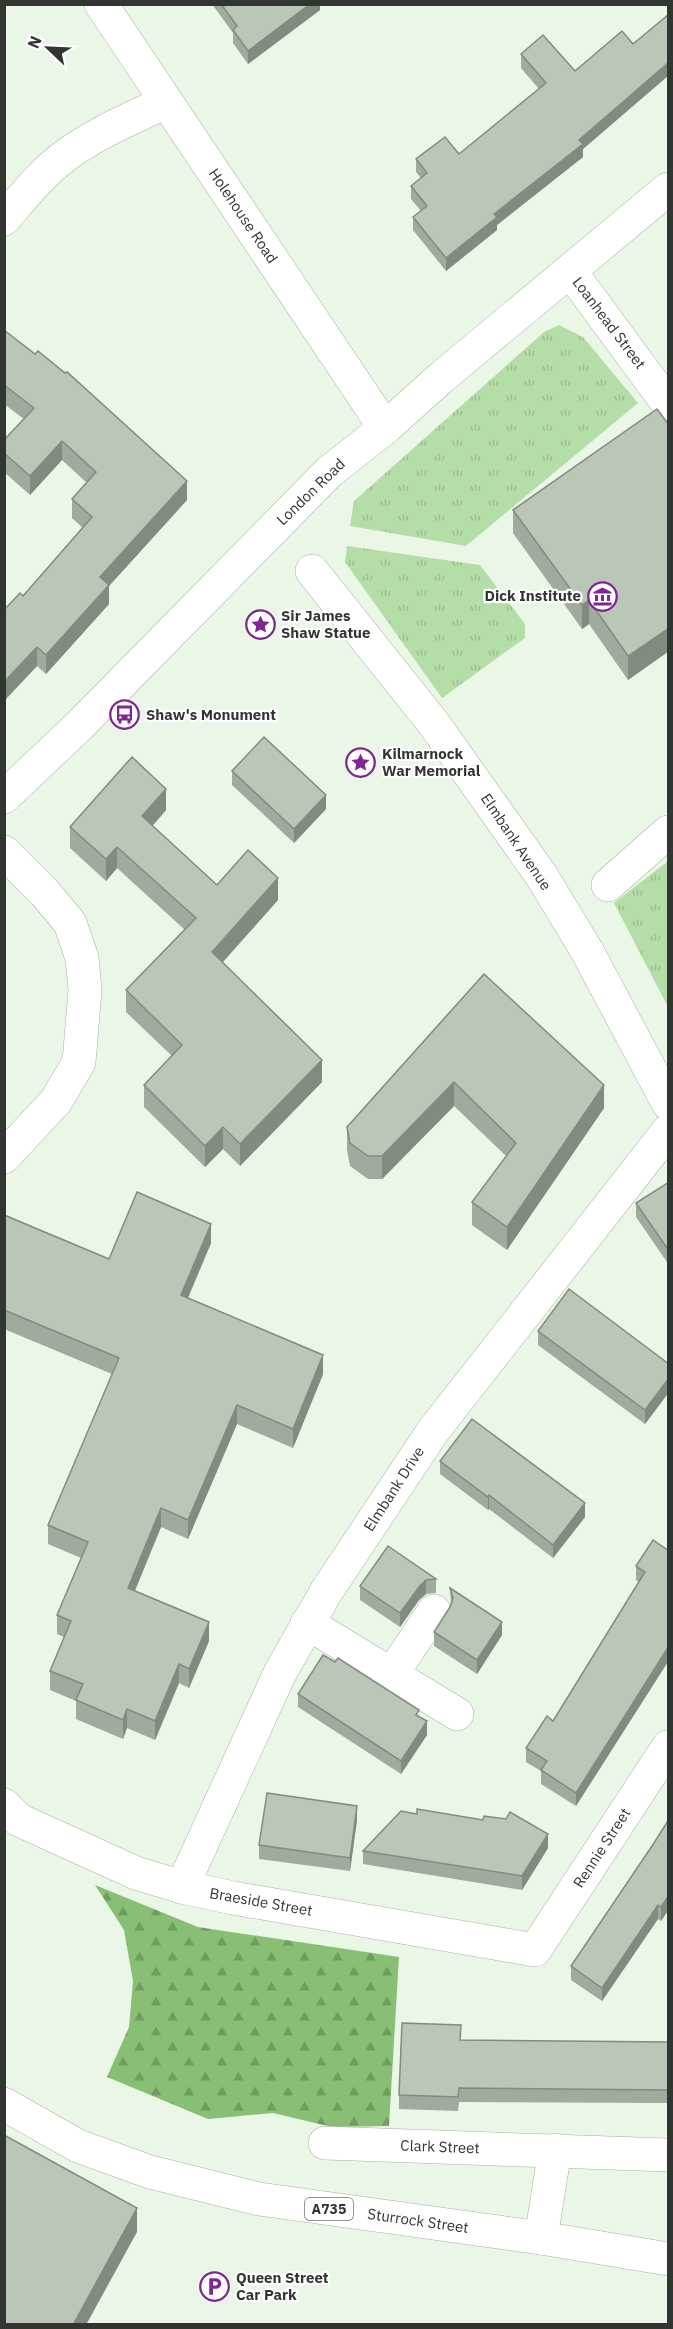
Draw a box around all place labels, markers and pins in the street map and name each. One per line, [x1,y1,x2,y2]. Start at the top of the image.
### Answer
museum icon: Dick Institute [586,580,618,612]
place label: Dick Institute [485,586,581,605]
place label: Sir James Shaw Statue [281,606,371,642]
place icon: Sir James Shaw Statue [244,609,276,641]
bus stop icon: Shaw's Monument [109,699,141,731]
place label: Shaw's Monument [146,705,276,724]
place label: Kilmarnock War Memorial [382,744,481,780]
place icon: Kilmarnock War Memorial [345,747,377,779]
place label: Queen Street Car Park [236,2268,329,2304]
parking icon: Queen Street Car Park [199,2271,231,2303]

